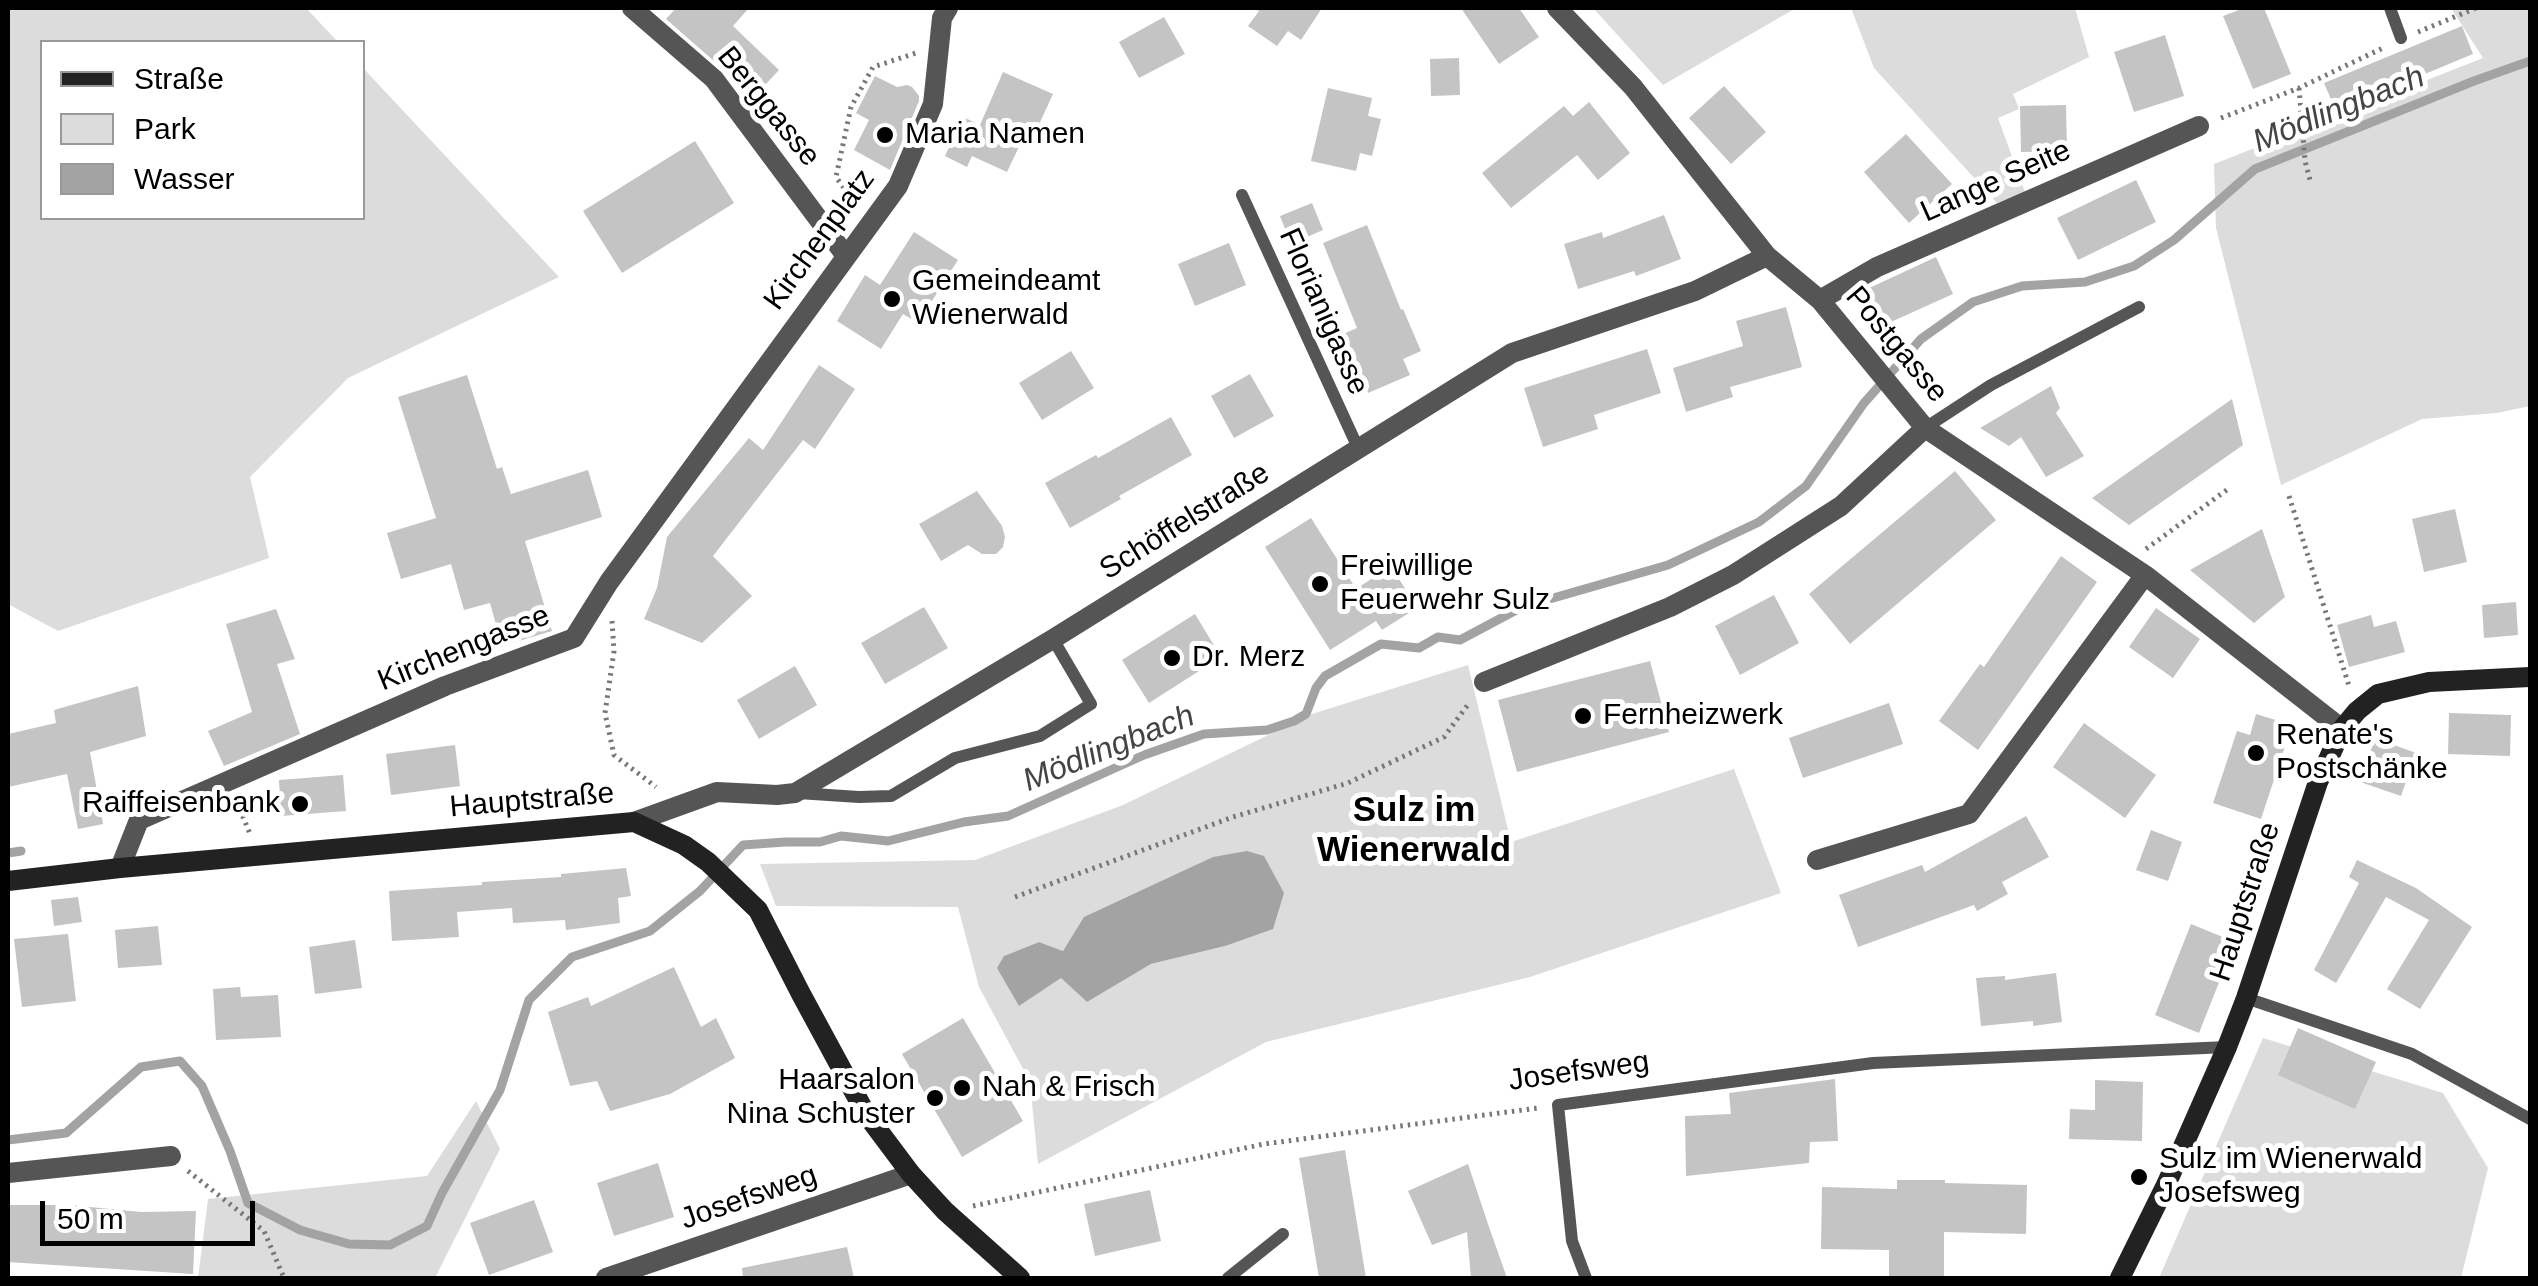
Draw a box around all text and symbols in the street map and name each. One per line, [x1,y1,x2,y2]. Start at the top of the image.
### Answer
legend [40,40,365,220]
street label: Berggasse [709,40,827,174]
water label: Mödlingbach [2248,58,2430,162]
text: Straße [134,62,224,95]
text: Park [134,112,196,145]
place label: Maria Namen [905,117,1085,153]
marker: Maria Namen [874,124,896,146]
street label: Lange Seite [1916,133,2076,231]
text: Wasser [134,162,235,195]
street label: Kirchenplatz [757,163,883,317]
street label: Florianigasse [1270,223,1376,401]
place label: Gemeindeamt Wienerwald [912,264,1100,334]
street label: Postgasse [1837,280,1955,410]
marker: Gemeindeamt Wienerwald [881,288,903,310]
street label: Schöffelstraße [1094,456,1276,588]
place label: Freiwillige Feuerwehr Sulz [1340,549,1550,620]
marker: Freiwillige Feuerwehr Sulz [1309,573,1331,595]
street label: Kirchengasse [373,598,555,700]
place label: Dr. Merz [1192,640,1305,676]
marker: Dr. Merz [1161,647,1183,669]
water label: Mödlingbach [1018,697,1200,801]
place label: Fernheizwerk [1603,698,1783,734]
marker: Fernheizwerk [1572,705,1594,727]
place label: Renate's Postschänke [2276,718,2448,788]
marker: Renate's Postschänke [2245,742,2267,764]
street label: Hauptstraße [448,776,616,826]
place label: Raiffeisenbank [82,786,280,822]
district label: Sulz im Wienerwald [1317,790,1511,872]
marker: Raiffeisenbank [289,793,311,815]
street label: Hauptstraße [2203,818,2289,986]
street label: Josefsweg [1506,1044,1652,1100]
place label: Haarsalon Nina Schuster [727,1063,915,1134]
place label: Nah & Frisch [982,1070,1155,1106]
marker: Nah & Frisch [951,1077,973,1099]
marker: Haarsalon Nina Schuster [924,1087,946,1109]
place label: Sulz im Wienerwald Josefsweg [2159,1142,2422,1212]
street label: Josefsweg [676,1158,822,1238]
marker: Sulz im Wienerwald Josefsweg [2128,1166,2150,1188]
scale bar [45,1181,260,1243]
text: 50 m [57,1202,124,1235]

